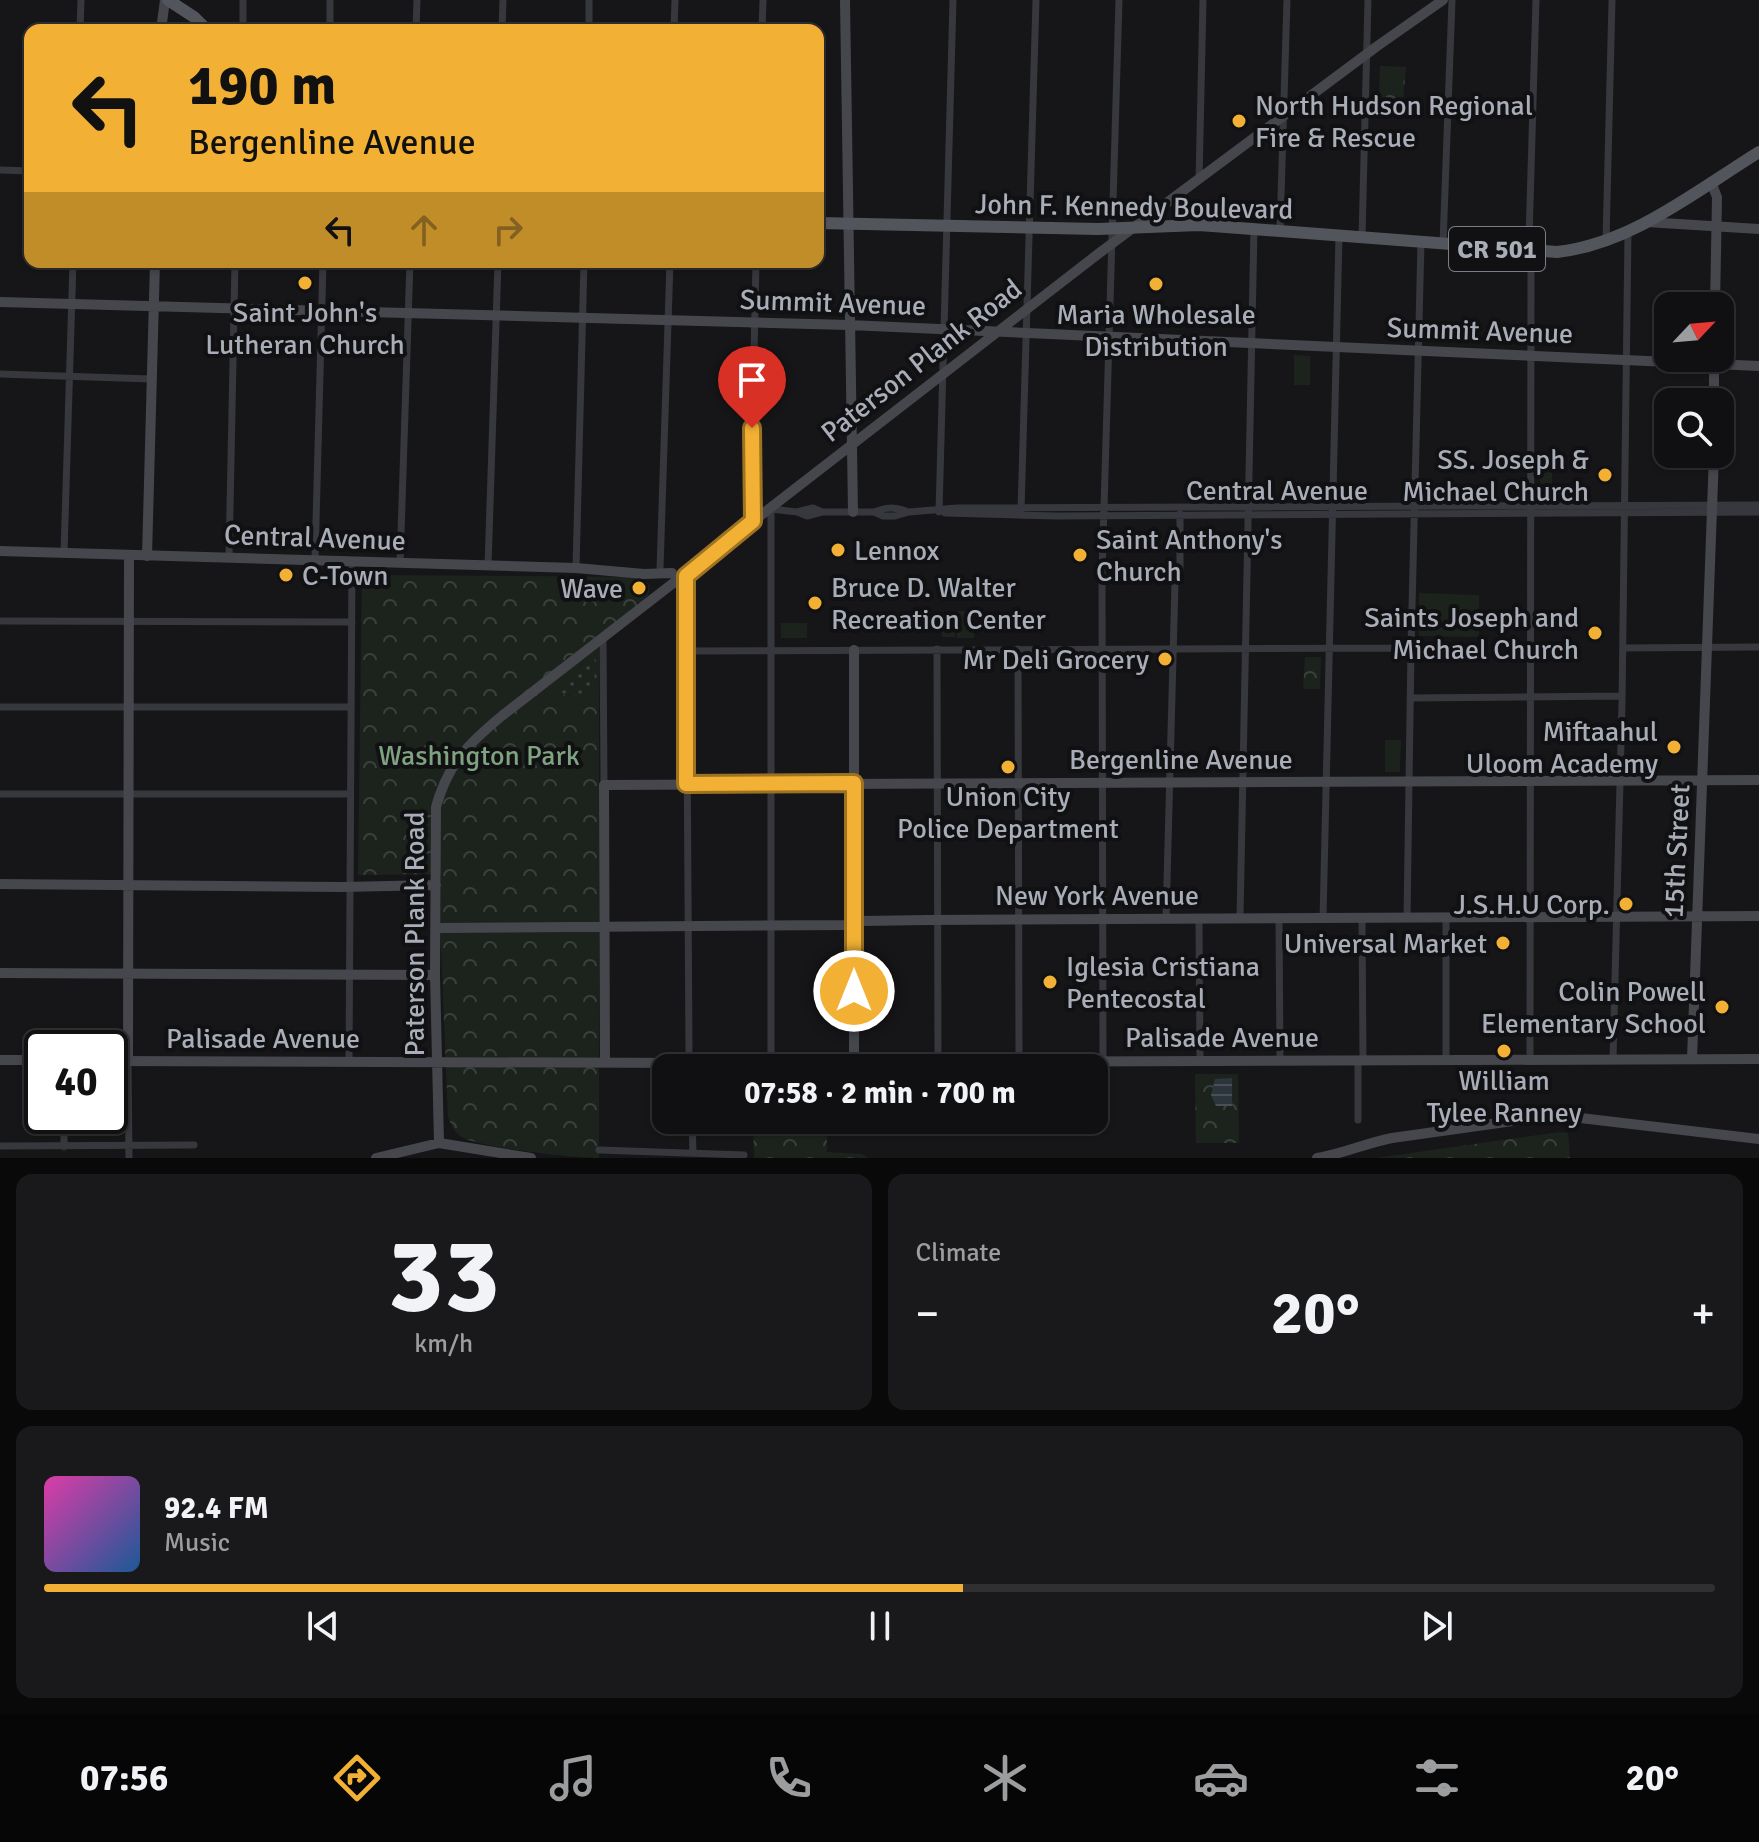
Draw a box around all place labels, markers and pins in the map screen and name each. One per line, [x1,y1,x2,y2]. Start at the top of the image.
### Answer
place label: North Hudson Regional Fire & Rescue [1255,89,1533,155]
marker: North Hudson Regional Fire & Rescue [1230,112,1248,130]
marker: Saint John's Lutheran Church [296,274,314,292]
marker: Maria Wholesale Distribution [1147,275,1165,293]
place label: Saint John's Lutheran Church [205,296,405,362]
place label: Maria Wholesale Distribution [1056,298,1256,364]
pin [718,346,786,428]
place label: SS. Joseph & Michael Church [1402,443,1589,509]
marker: SS. Joseph & Michael Church [1596,466,1614,484]
place label: Saint Anthony's Church [1096,523,1283,589]
place label: Lennox [854,534,940,568]
marker: Lennox [829,541,847,559]
marker: Saint Anthony's Church [1071,546,1089,564]
place label: C-Town [302,559,388,593]
marker: C-Town [277,566,295,584]
place label: Bruce D. Walter Recreation Center [831,571,1046,637]
place label: Wave [560,572,623,606]
marker: Wave [630,579,648,597]
marker: Bruce D. Walter Recreation Center [806,594,824,612]
place label: Saints Joseph and Michael Church [1364,601,1579,667]
marker: Saints Joseph and Michael Church [1586,624,1604,642]
place label: Mr Deli Grocery [962,643,1149,677]
marker: Mr Deli Grocery [1156,650,1174,668]
place label: Miftaahul Uloom Academy [1466,715,1658,781]
marker: Miftaahul Uloom Academy [1665,738,1683,756]
marker: Union City Police Department [999,758,1017,776]
place label: Union City Police Department [897,780,1119,846]
place label: J.S.H.U Corp. [1454,888,1610,922]
marker: J.S.H.U Corp. [1617,895,1635,913]
place label: Universal Market [1284,927,1487,961]
marker: Universal Market [1494,934,1512,952]
place label: Iglesia Cristiana Pentecostal [1066,950,1260,1016]
marker: Iglesia Cristiana Pentecostal [1041,973,1059,991]
place label: Colin Powell Elementary School [1481,975,1706,1041]
marker: Colin Powell Elementary School [1713,998,1731,1016]
marker: William Tylee Ranney [1495,1042,1513,1060]
place label: William Tylee Ranney [1426,1064,1582,1130]

